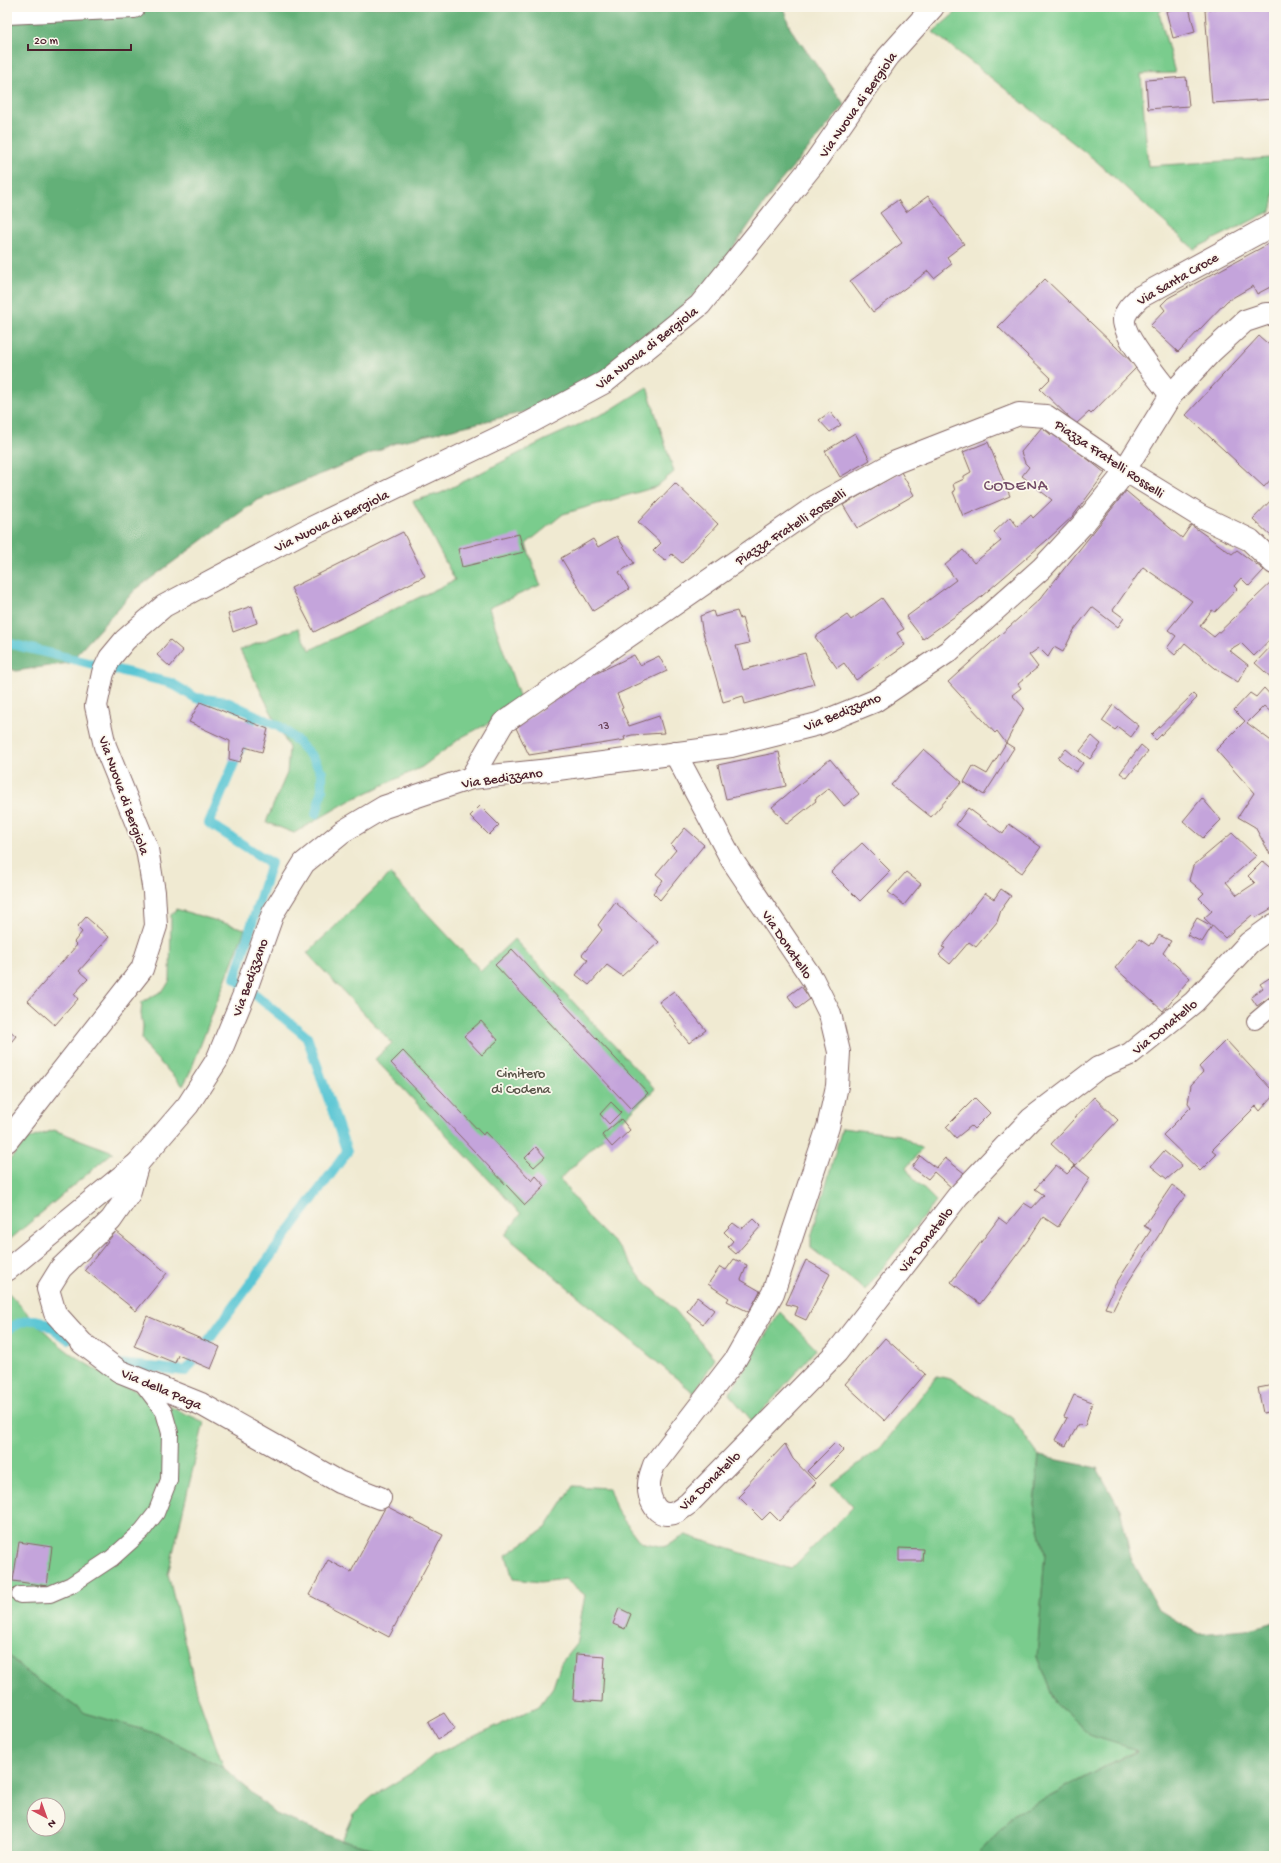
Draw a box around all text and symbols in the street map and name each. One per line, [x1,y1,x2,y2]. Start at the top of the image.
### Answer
scale bar [28,26,131,52]
text: 20 m [34,35,59,49]
street label: Via Nuova di Bergiola [816,48,903,162]
street label: Via Santa Croce [1134,250,1223,311]
street label: Via Nuova di Bergiola [592,303,703,395]
street label: Piazza Fratelli Rosselli [1050,416,1167,503]
district label: CODENA [984,478,1049,497]
street label: Piazza Fratelli Rosselli [732,486,850,571]
street label: Via Nuova di Bergiola [271,487,393,558]
street label: Via Bedizzano [801,690,884,737]
house number: 13 [597,720,610,734]
street label: Via Nuova di Bergiola [93,733,152,859]
street label: Via Bedizzano [460,765,544,794]
street label: Via Donatello [756,907,815,983]
street label: Via Bedizzano [229,937,273,1020]
street label: Via Donatello [1129,996,1202,1060]
park label: Cimitero di Codena [491,1066,552,1099]
street label: Via Donatello [895,1204,958,1278]
street label: Via della Paga [117,1365,205,1415]
street label: Via Donatello [676,1448,745,1516]
north arrow [26,1797,66,1837]
text: N [45,1816,58,1830]

